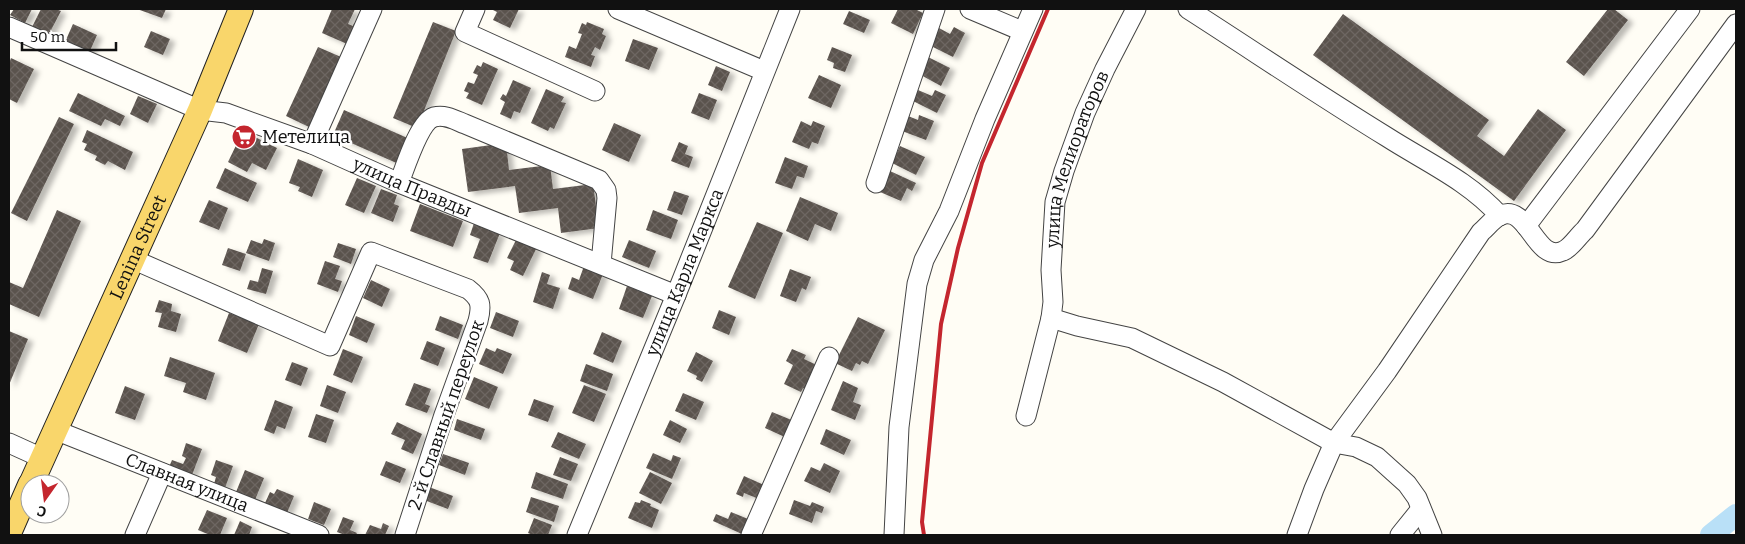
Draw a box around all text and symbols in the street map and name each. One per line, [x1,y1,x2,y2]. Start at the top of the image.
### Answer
scale bar [22,20,116,52]
text: 50 m [30,28,66,46]
street label: улица Мелиораторов [1041,67,1114,250]
supermarket icon: Метелица [231,124,257,150]
place label: Метелица [262,126,350,148]
street label: улица Правды [349,152,475,222]
street label: улица Карла Маркса [641,185,728,360]
street label: Lenina Street [105,191,171,303]
street label: 2-й Славный переулок [403,317,489,513]
street label: Славная улица [122,448,252,517]
north arrow [20,474,70,524]
text: С [35,502,48,520]

